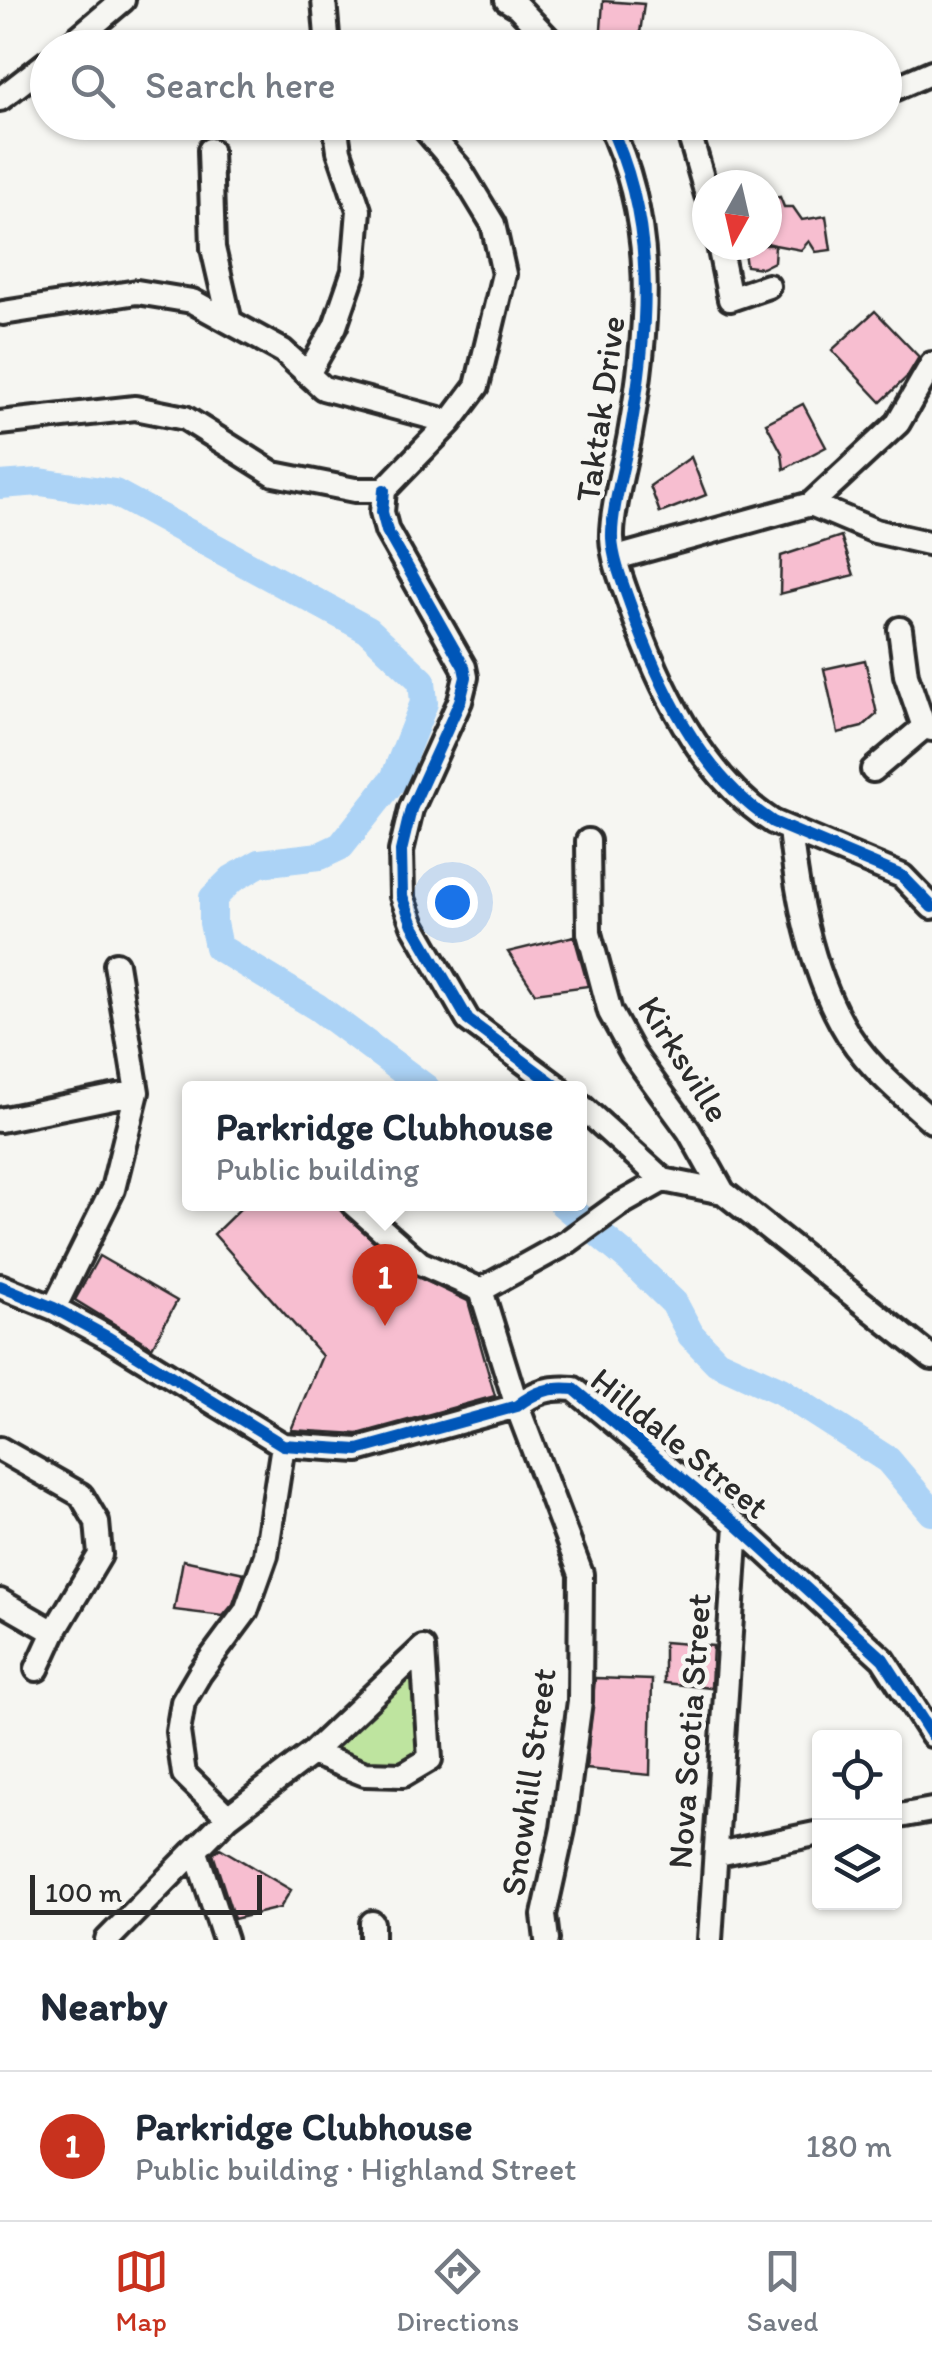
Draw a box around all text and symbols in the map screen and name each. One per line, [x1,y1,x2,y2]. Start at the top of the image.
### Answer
search box [30,30,902,140]
icon: search [65,58,120,113]
text: Search here [145,62,336,108]
north arrow [692,170,782,260]
street label: Taktak Drive [566,313,634,505]
your location [427,877,478,928]
street label: Kirksville [629,988,739,1130]
popup [182,1081,587,1211]
text: Parkridge Clubhouse [216,1104,553,1150]
text: Public building [216,1150,419,1188]
pin: 1 [352,1244,418,1326]
street label: Hilldale Street [582,1358,778,1528]
street label: Nova Scotia Street [658,1592,720,1870]
street label: Snowhill Street [491,1665,565,1899]
map controls [812,1730,902,1910]
button: locate [812,1730,902,1820]
button: layers [812,1820,902,1910]
scale bar [30,1870,262,1914]
text: 100 m [45,1875,122,1909]
text: Nearby [40,1980,167,2031]
text: Parkridge Clubhouse [135,2104,473,2150]
text: 1 [65,2127,80,2165]
text: 180 m [806,2127,892,2165]
text: Public building · Highland Street [135,2150,576,2188]
tab: Map [114,2244,169,2338]
tab: Directions [396,2244,519,2338]
tab: Saved [747,2244,818,2338]

